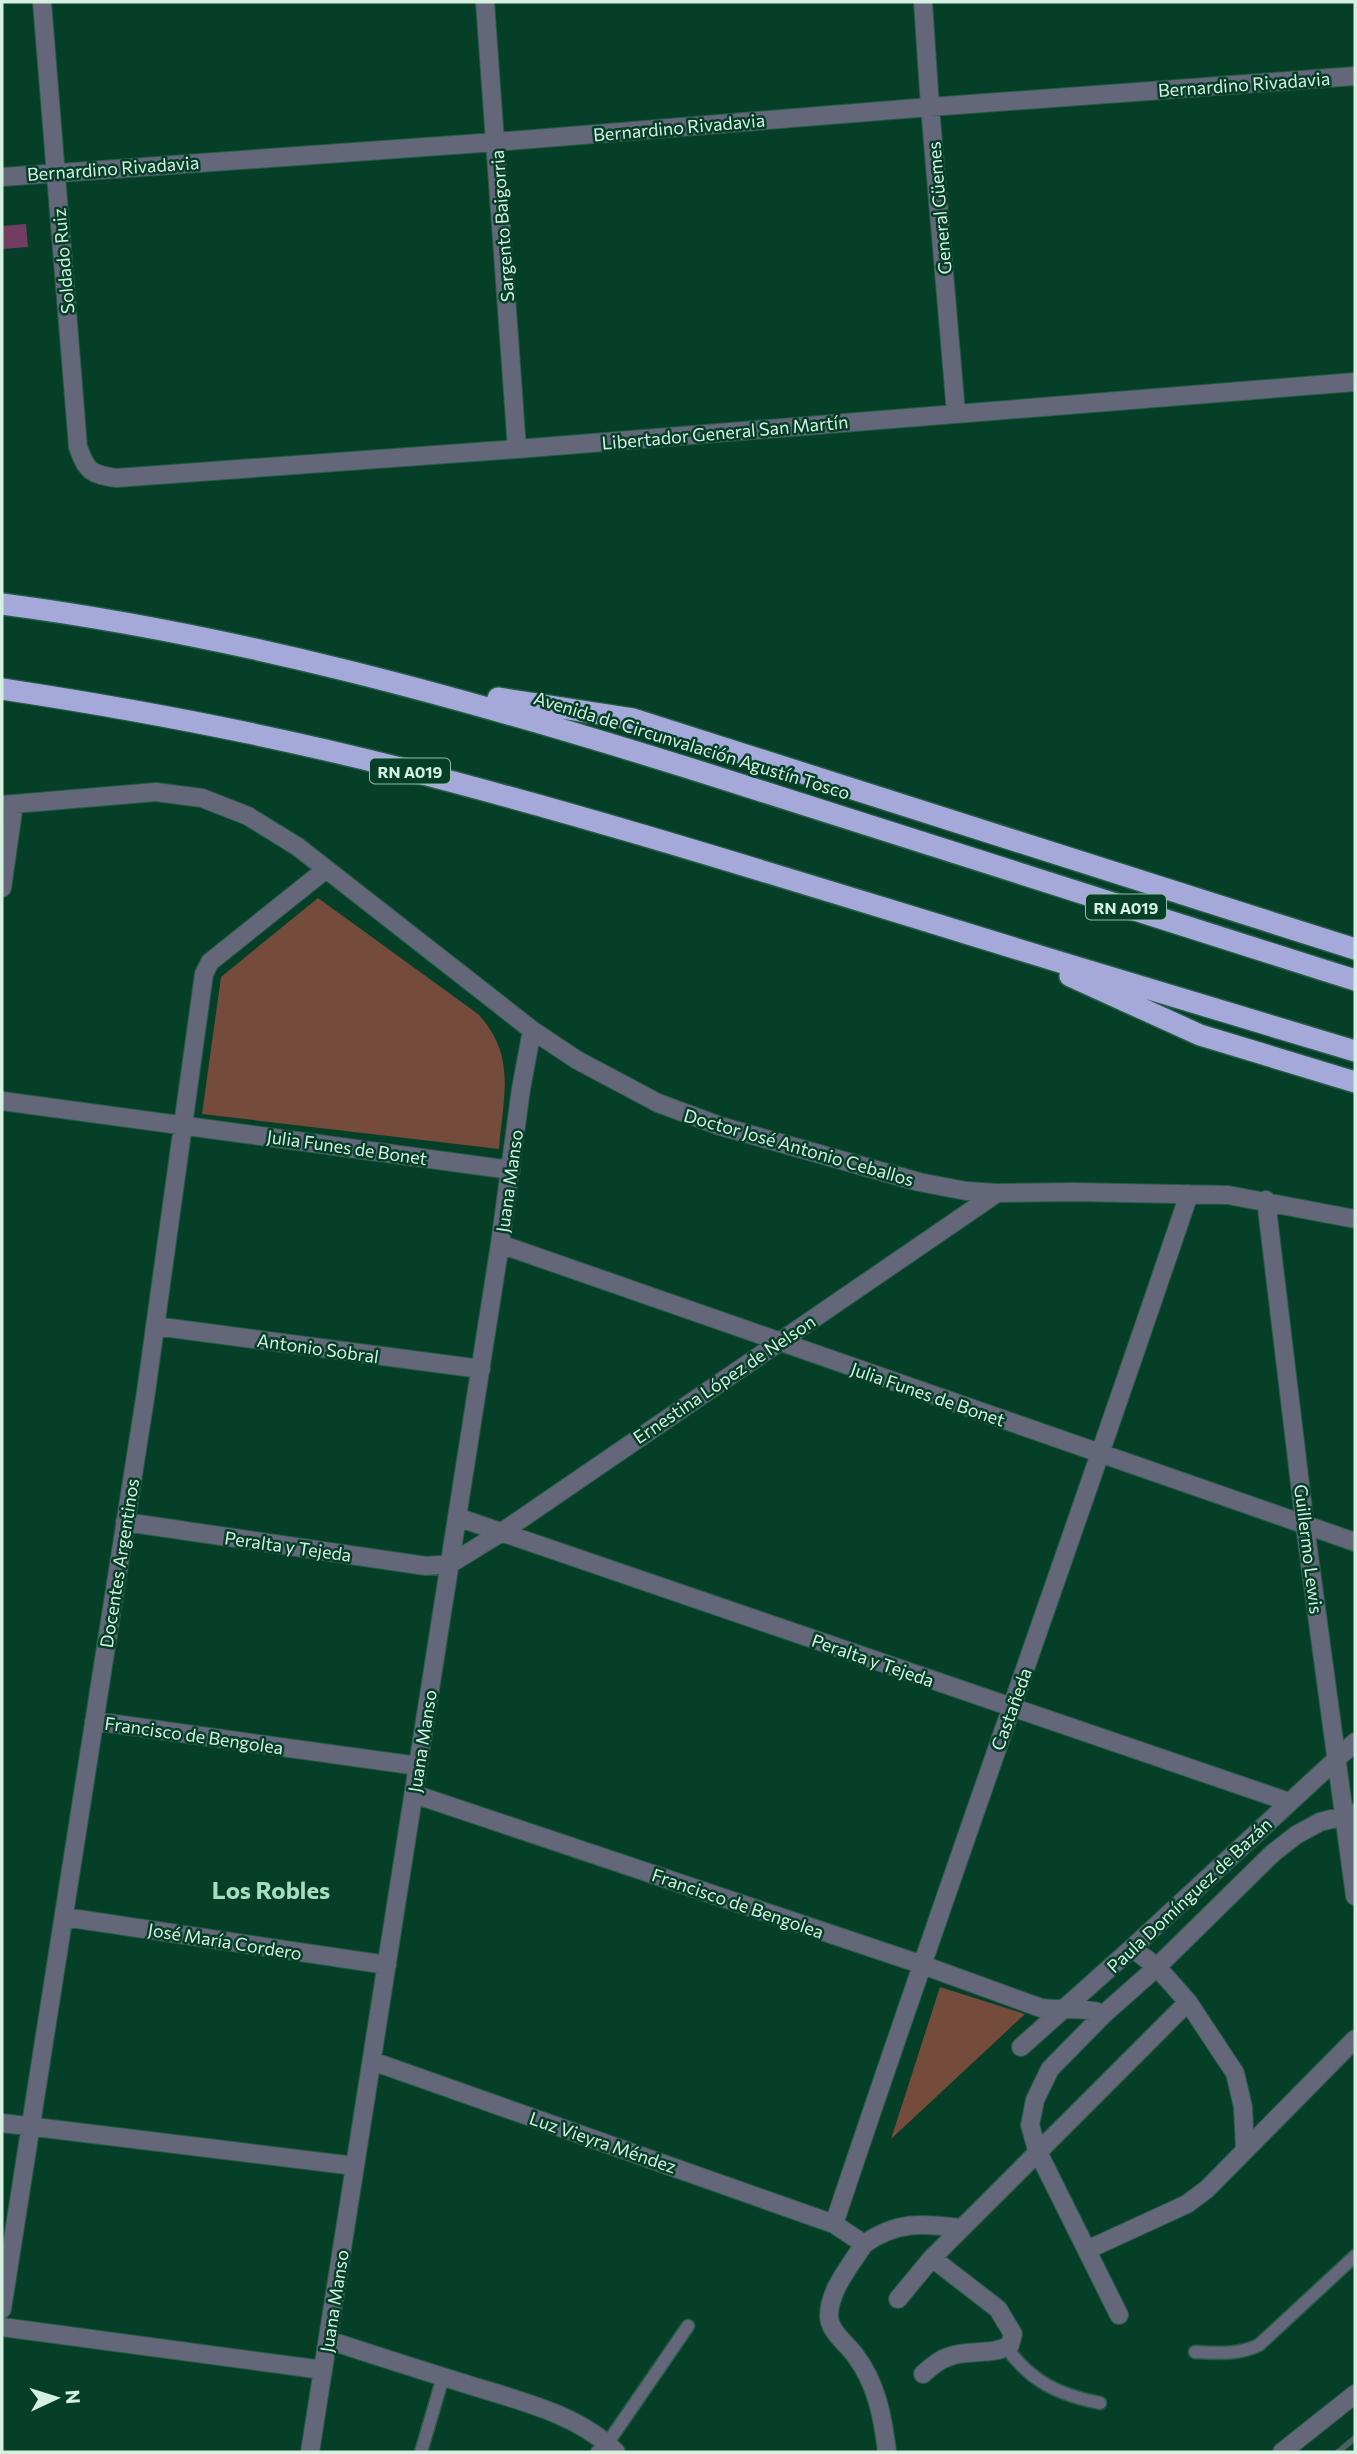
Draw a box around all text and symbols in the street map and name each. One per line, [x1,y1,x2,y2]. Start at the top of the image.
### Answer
street label: Bernardino Rivadavia [1157,67,1331,101]
street label: Bernardino Rivadavia [592,109,766,145]
street label: General Güemes [922,141,956,275]
street label: Sargento Baigorria [486,149,518,303]
street label: Bernardino Rivadavia [26,151,200,185]
street label: Soldado Ruiz [47,207,79,315]
street label: Libertador General San Martín [601,410,849,454]
street label: Avenida de Circunvalación Agustín Tosco [531,686,853,804]
road number: RN A019 [370,758,450,784]
road number: RN A019 [1086,894,1166,920]
street label: Doctor José Antonio Ceballos [681,1104,917,1190]
street label: Julia Funes de Bonet [265,1125,429,1169]
street label: Juana Manso [491,1128,527,1234]
street label: Ernestina López de Nelson [629,1310,819,1448]
street label: Antonio Sobral [256,1329,380,1367]
street label: Julia Funes de Bonet [848,1357,1008,1431]
street label: Docentes Argentinos [95,1477,143,1649]
street label: Guillermo Lewis [1290,1483,1328,1615]
street label: Peralta y Tejeda [223,1526,353,1566]
street label: Peralta y Tejeda [809,1629,937,1691]
street label: Castañeda [986,1665,1036,1753]
street label: Juana Manso [403,1688,441,1794]
street label: Francisco de Bengolea [103,1712,285,1758]
street label: Paula Domínguez de Bazán [1102,1813,1276,1977]
street label: Francisco de Bengolea [649,1863,827,1943]
district label: Los Robles [212,1875,330,1904]
street label: José María Cordero [146,1918,304,1964]
street label: Luz Vieyra Méndez [527,2107,679,2177]
street label: Juana Manso [315,2248,353,2354]
north arrow [21,2363,91,2433]
text: N [61,2389,85,2405]

